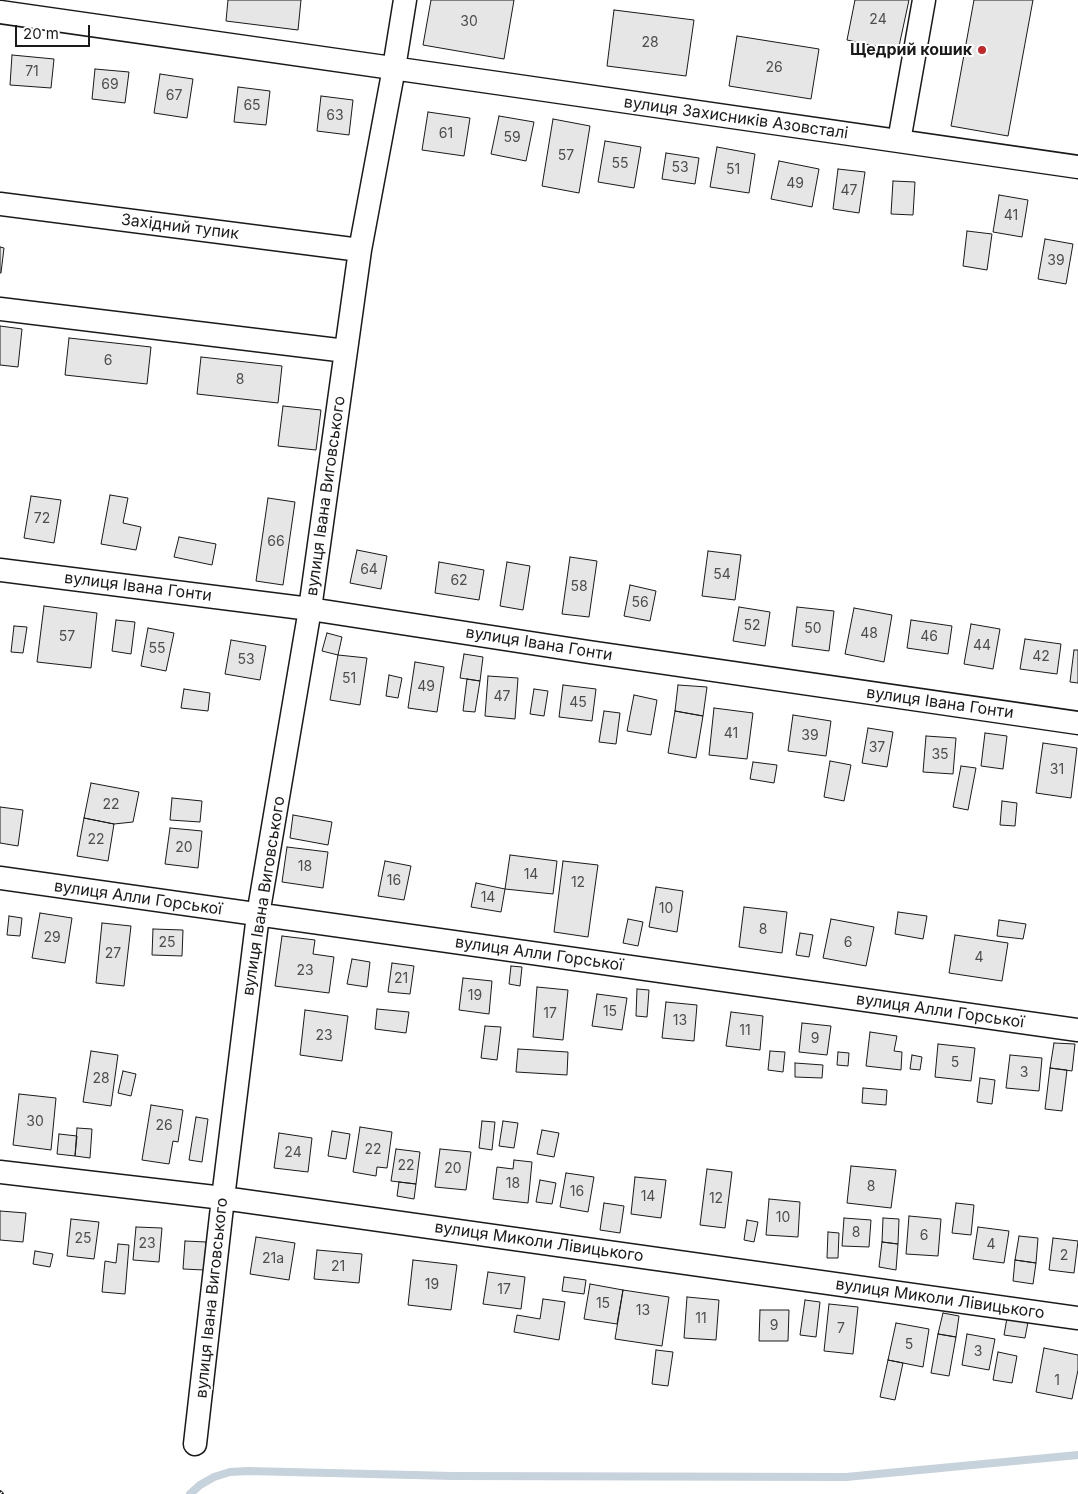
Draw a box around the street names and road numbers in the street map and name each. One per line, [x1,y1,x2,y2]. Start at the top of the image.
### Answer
street label: вулиця Захисників Азовсталі [623,93,849,143]
street label: Західний тупик [120,210,240,244]
street label: вулиця Івана Виговського [302,395,350,597]
street label: вулиця Івана Гонти [63,568,213,606]
street label: вулиця Івана Гонти [464,623,614,665]
street label: вулиця Івана Гонти [865,683,1015,723]
street label: вулиця Івана Виговського [239,795,289,997]
street label: вулиця Алли Горської [53,877,223,919]
street label: вулиця Алли Горської [454,933,624,975]
street label: вулиця Алли Горської [855,990,1025,1032]
street label: вулиця Івана Виговського [192,1197,232,1399]
street label: вулиця Миколи Лівицького [433,1218,645,1266]
street label: вулиця Миколи Лівицького [834,1275,1046,1323]

